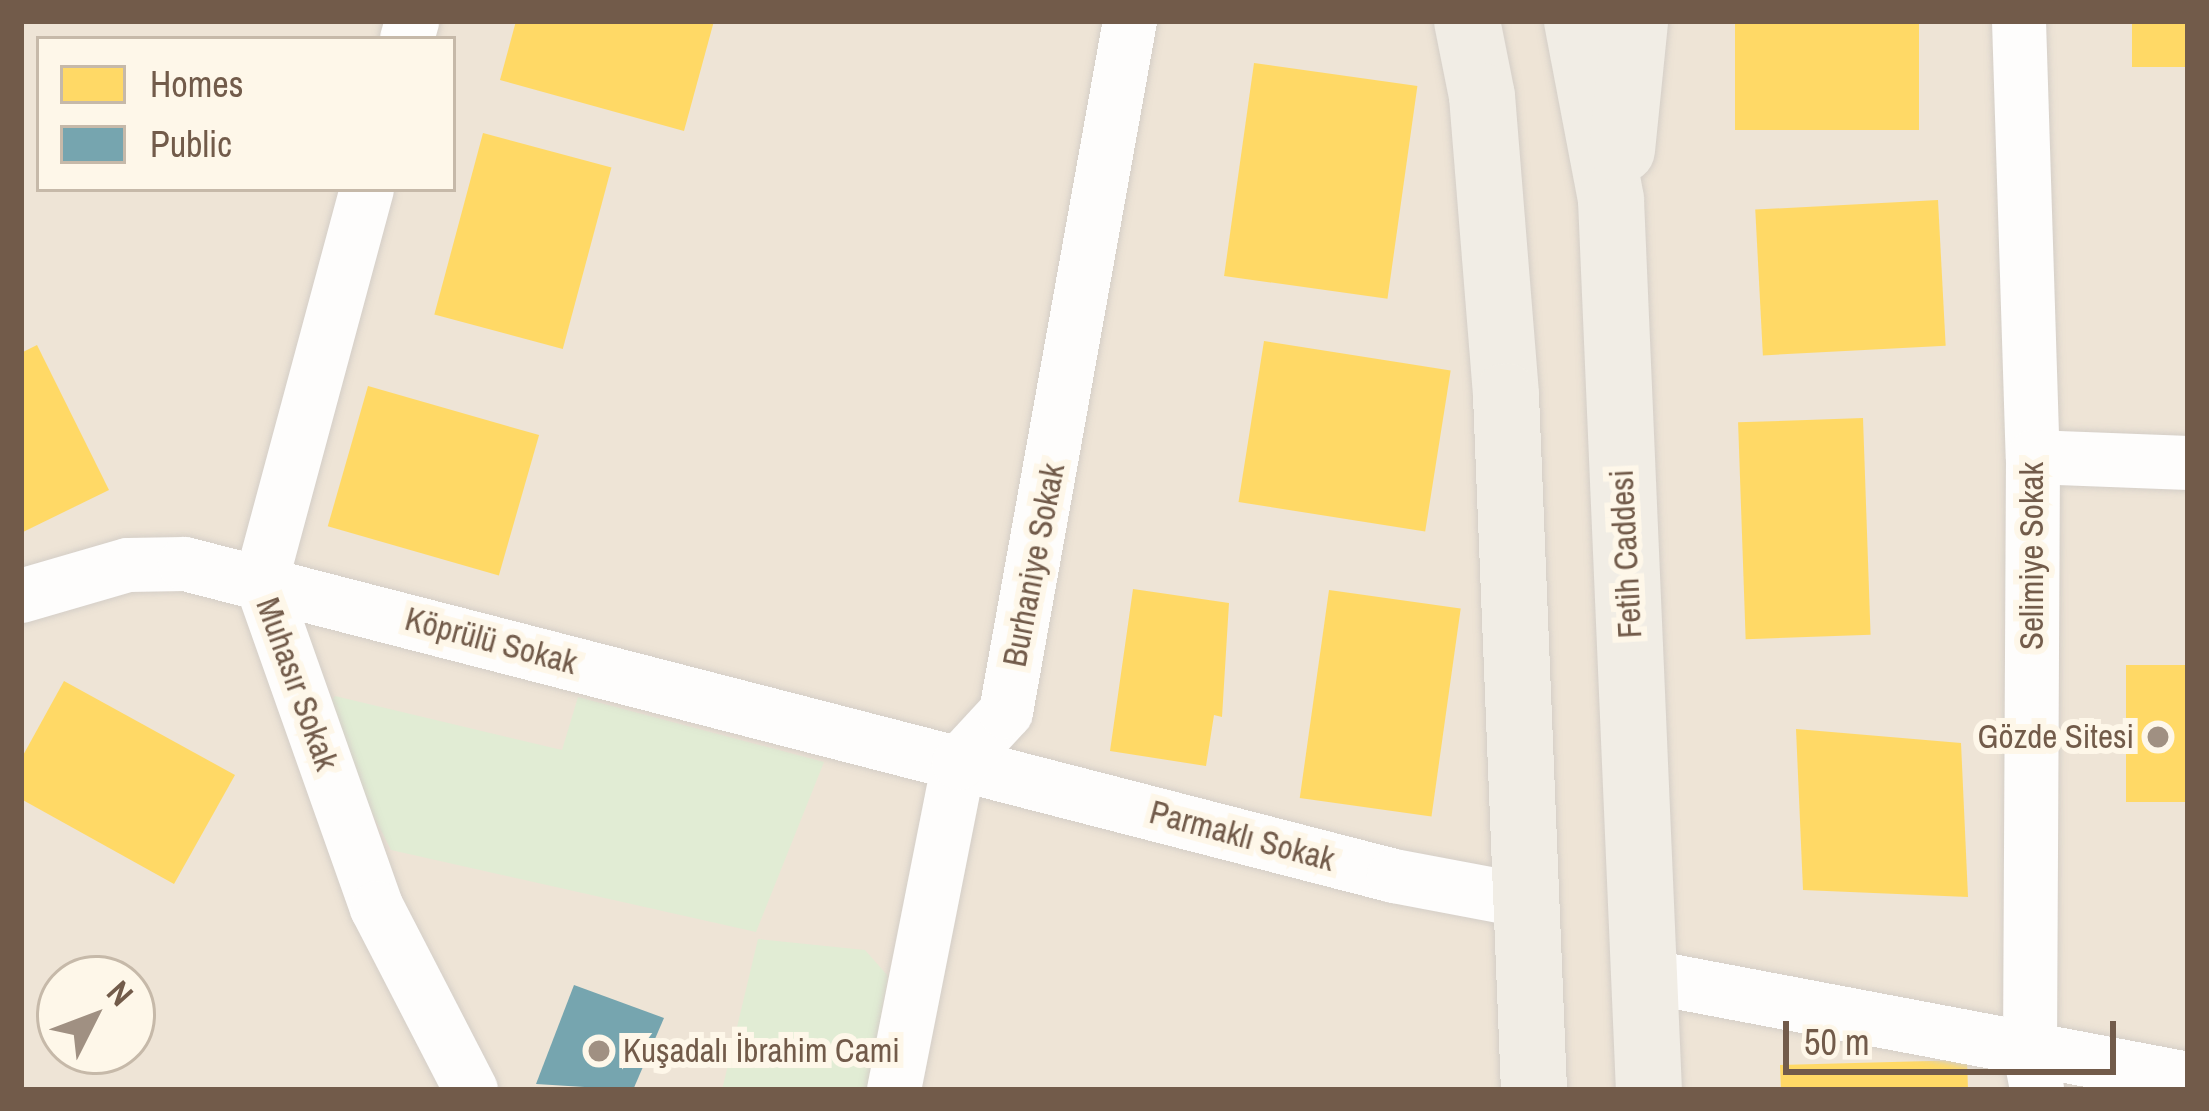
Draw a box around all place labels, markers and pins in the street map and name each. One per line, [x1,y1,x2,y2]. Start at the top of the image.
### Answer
place label: Gözde Sitesi [1978,717,2134,757]
marker: Gözde Sitesi [2145,724,2171,750]
place label: Kuşadalı İbrahim Cami [623,1031,900,1071]
marker: Kuşadalı İbrahim Cami [586,1038,612,1064]

